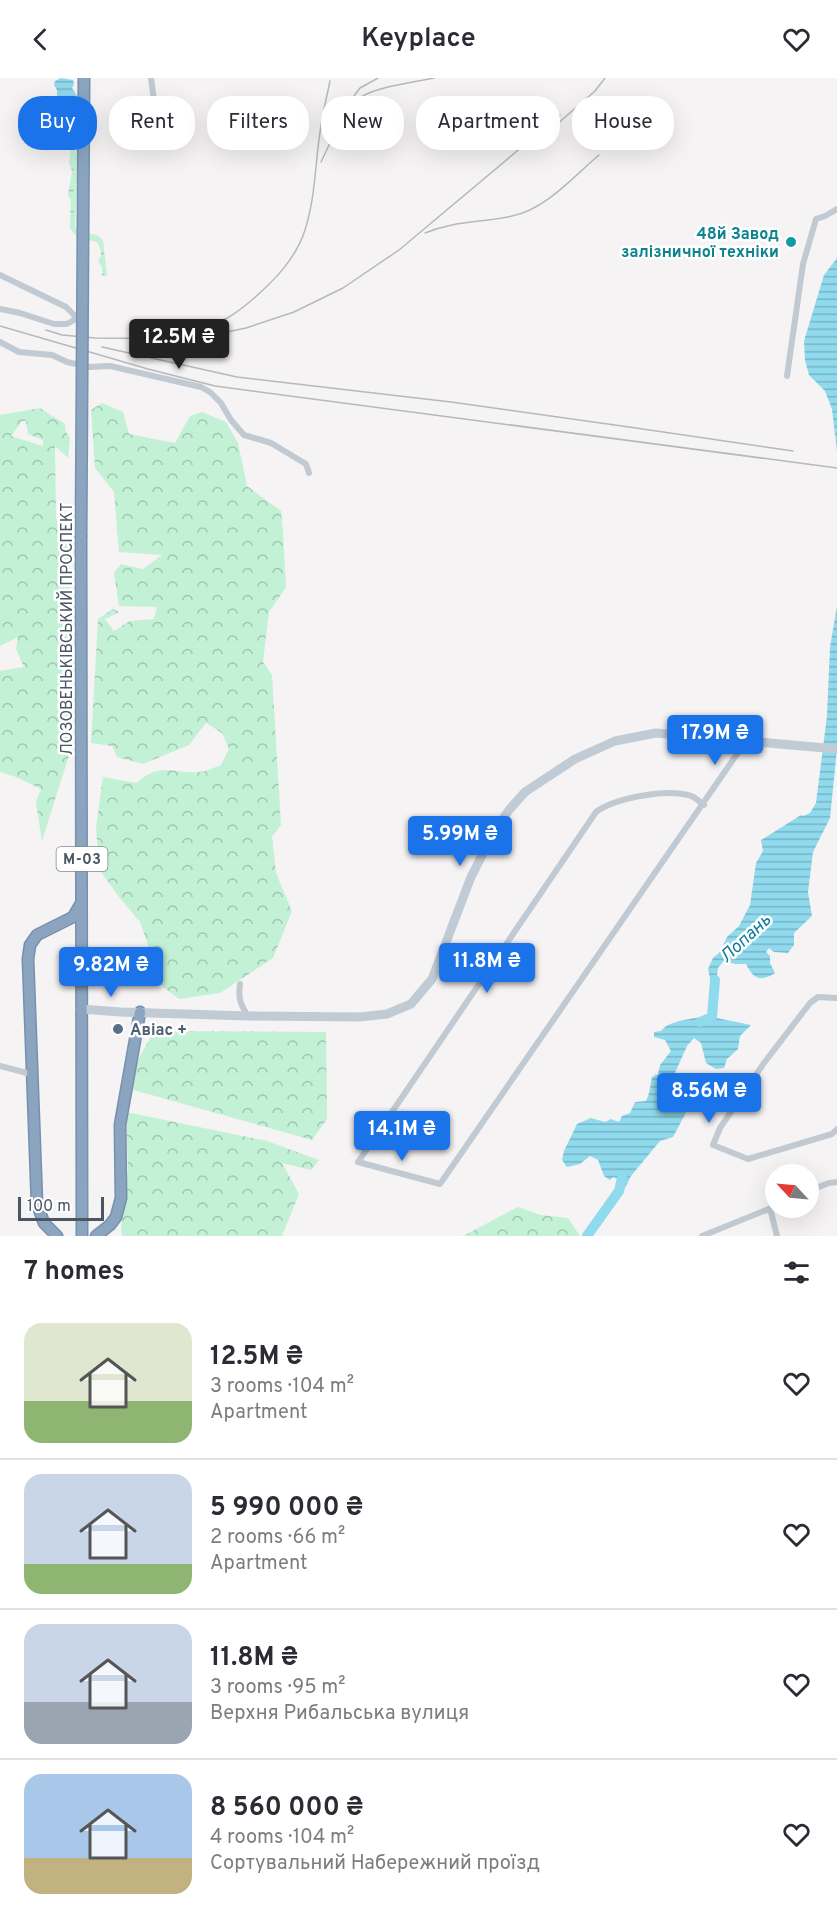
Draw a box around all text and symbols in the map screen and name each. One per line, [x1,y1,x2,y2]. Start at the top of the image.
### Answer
text: Keyplace [361,22,476,56]
icon: back [24,23,57,56]
icon: heart [780,23,813,56]
chip: Buy [18,96,97,150]
chip: Rent [109,96,195,150]
chip: Filters [207,96,309,150]
chip: New [321,96,404,150]
chip: Apartment [416,96,560,150]
chip: House [572,96,674,150]
place label: 48й Завод залізничної техніки [621,225,779,263]
marker: 48й Завод залізничної техніки [784,235,798,249]
pin: 12.5M ₴ [124,319,234,370]
text: 12.5M ₴ [143,325,215,351]
street label: ЛОЗОВЕНЬКІВСЬКИЙ ПРОСПЕКТ [56,503,78,755]
pin: 17.9M ₴ [660,715,770,766]
text: 17.9M ₴ [681,721,749,747]
pin: 5.99M ₴ [405,816,515,867]
text: 5.99M ₴ [422,822,498,848]
road number: М-03 [56,847,107,871]
water label: Лопань [715,909,777,969]
pin: 11.8M ₴ [432,943,542,994]
pin: 9.82M ₴ [56,947,166,998]
text: 11.8M ₴ [453,949,521,975]
text: 9.82M ₴ [73,953,149,979]
place label: Авiас + [130,1021,187,1041]
marker: Авiас + [111,1022,125,1036]
pin: 8.56M ₴ [654,1073,764,1124]
text: 8.56M ₴ [671,1079,747,1105]
pin: 14.1M ₴ [347,1111,457,1162]
text: 14.1M ₴ [368,1117,436,1143]
north arrow [765,1164,819,1218]
map controls [765,1164,819,1218]
scale bar [18,1194,104,1222]
text: 100 m [27,1197,71,1217]
text: 7 homes [24,1256,124,1289]
icon: filters [780,1256,813,1289]
text: 12.5M ₴ [210,1341,303,1374]
icon: home [72,1347,144,1419]
icon: heart [780,1367,813,1400]
text: 3 rooms · 104 m² [210,1374,354,1400]
text: Apartment [210,1400,308,1426]
text: 5 990 000 ₴ [210,1492,363,1525]
icon: home [72,1498,144,1570]
icon: heart [780,1518,813,1551]
text: 2 rooms · 66 m² [210,1525,345,1551]
text: Apartment [210,1551,308,1577]
text: 11.8M ₴ [210,1642,298,1675]
icon: home [72,1648,144,1720]
icon: heart [780,1668,813,1701]
text: 3 rooms · 95 m² [210,1675,346,1701]
text: Верхня Рибальська вулиця [210,1701,469,1727]
text: 8 560 000 ₴ [210,1792,363,1825]
icon: home [72,1798,144,1870]
icon: heart [780,1818,813,1851]
text: 4 rooms · 104 m² [210,1825,354,1851]
text: Сортувальний Набережний проїзд [210,1851,540,1877]

